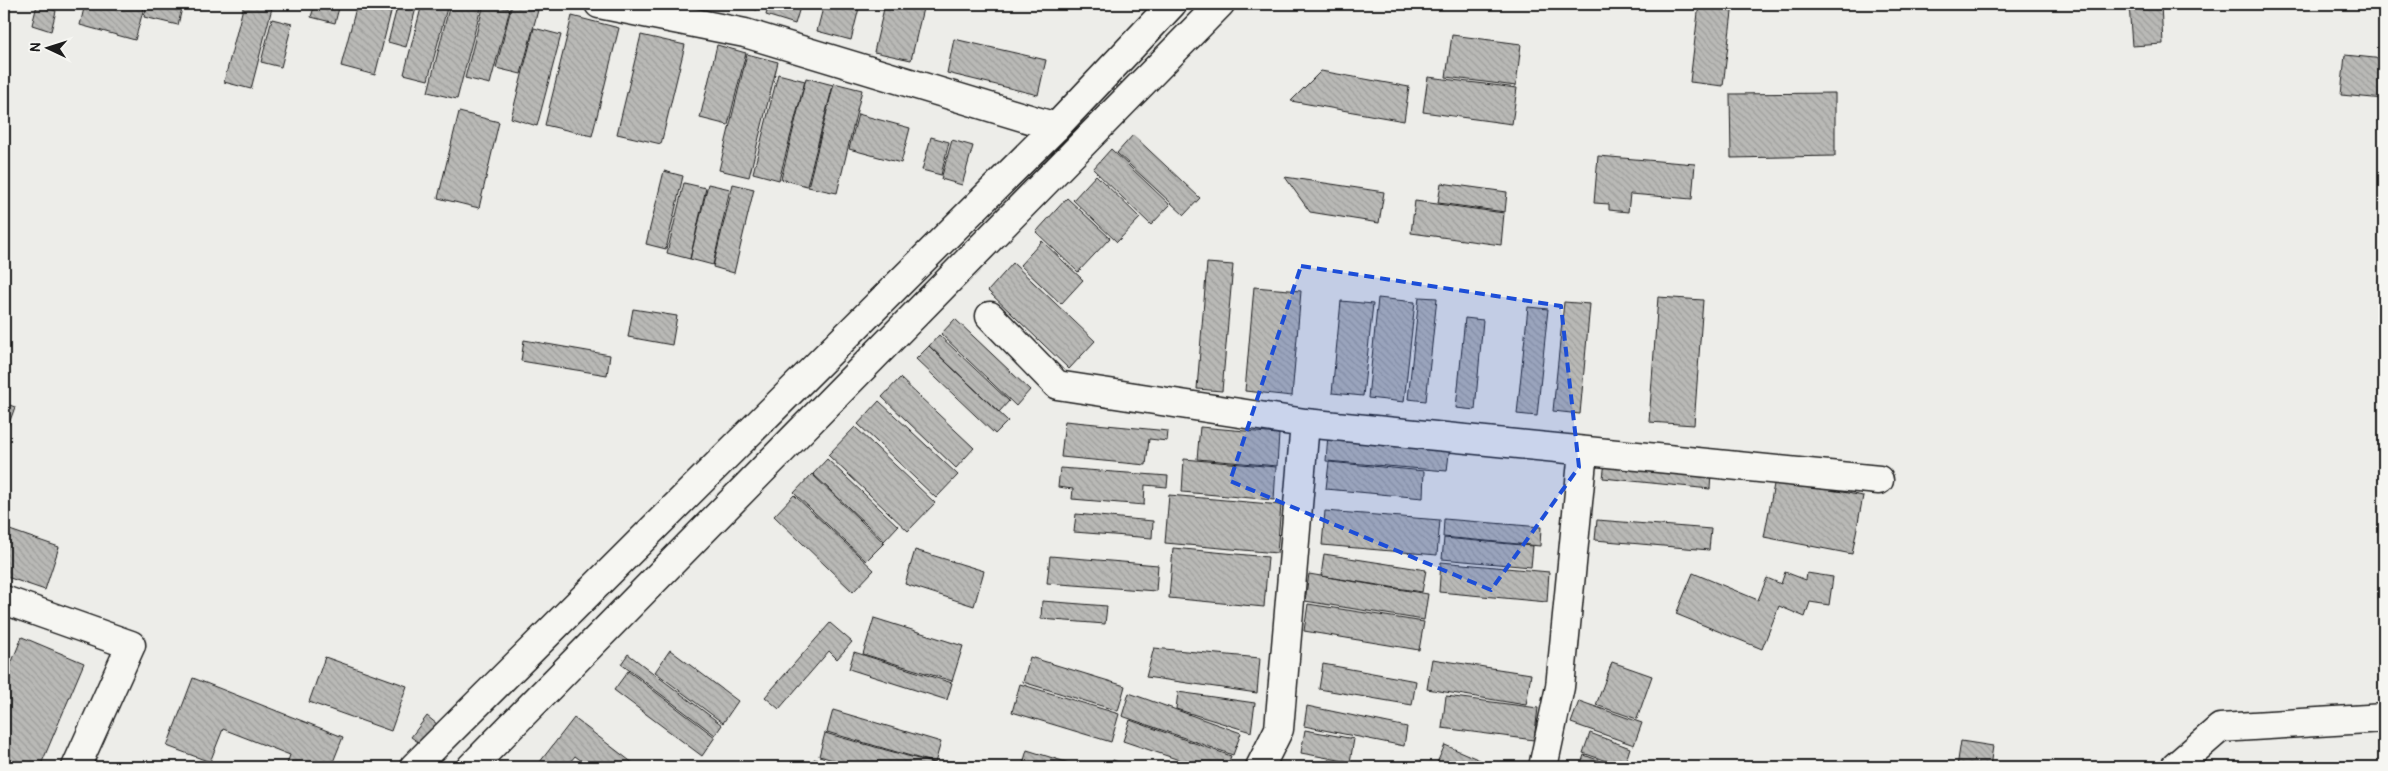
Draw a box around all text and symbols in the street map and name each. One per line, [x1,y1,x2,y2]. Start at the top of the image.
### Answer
north arrow [22,22,72,72]
text: N [27,42,44,52]

